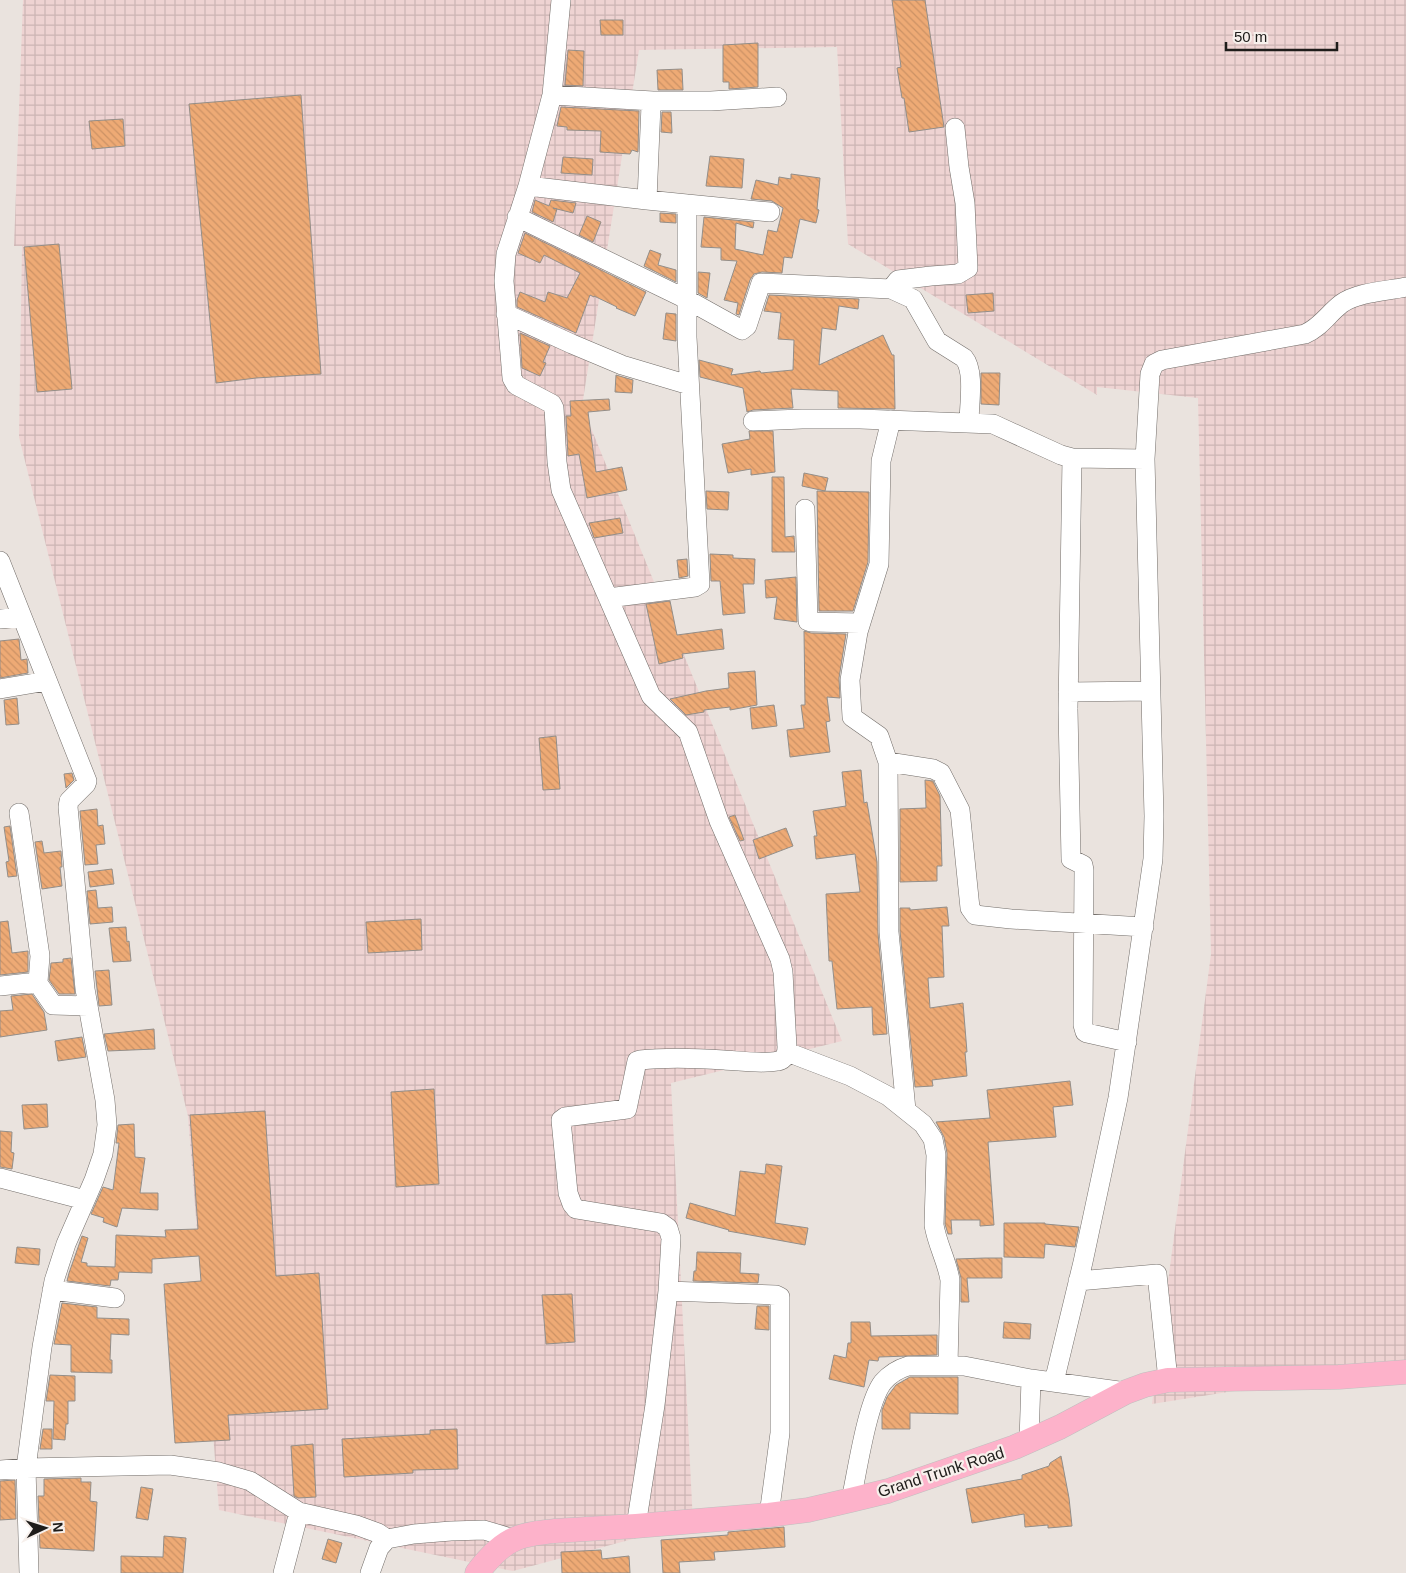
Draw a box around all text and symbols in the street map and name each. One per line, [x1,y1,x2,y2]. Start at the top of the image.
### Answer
scale bar [1226,20,1337,52]
text: 50 m [1234,28,1267,45]
street label: Grand Trunk Road [876,1444,1006,1500]
north arrow [20,1503,70,1553]
text: N [50,1521,66,1533]

